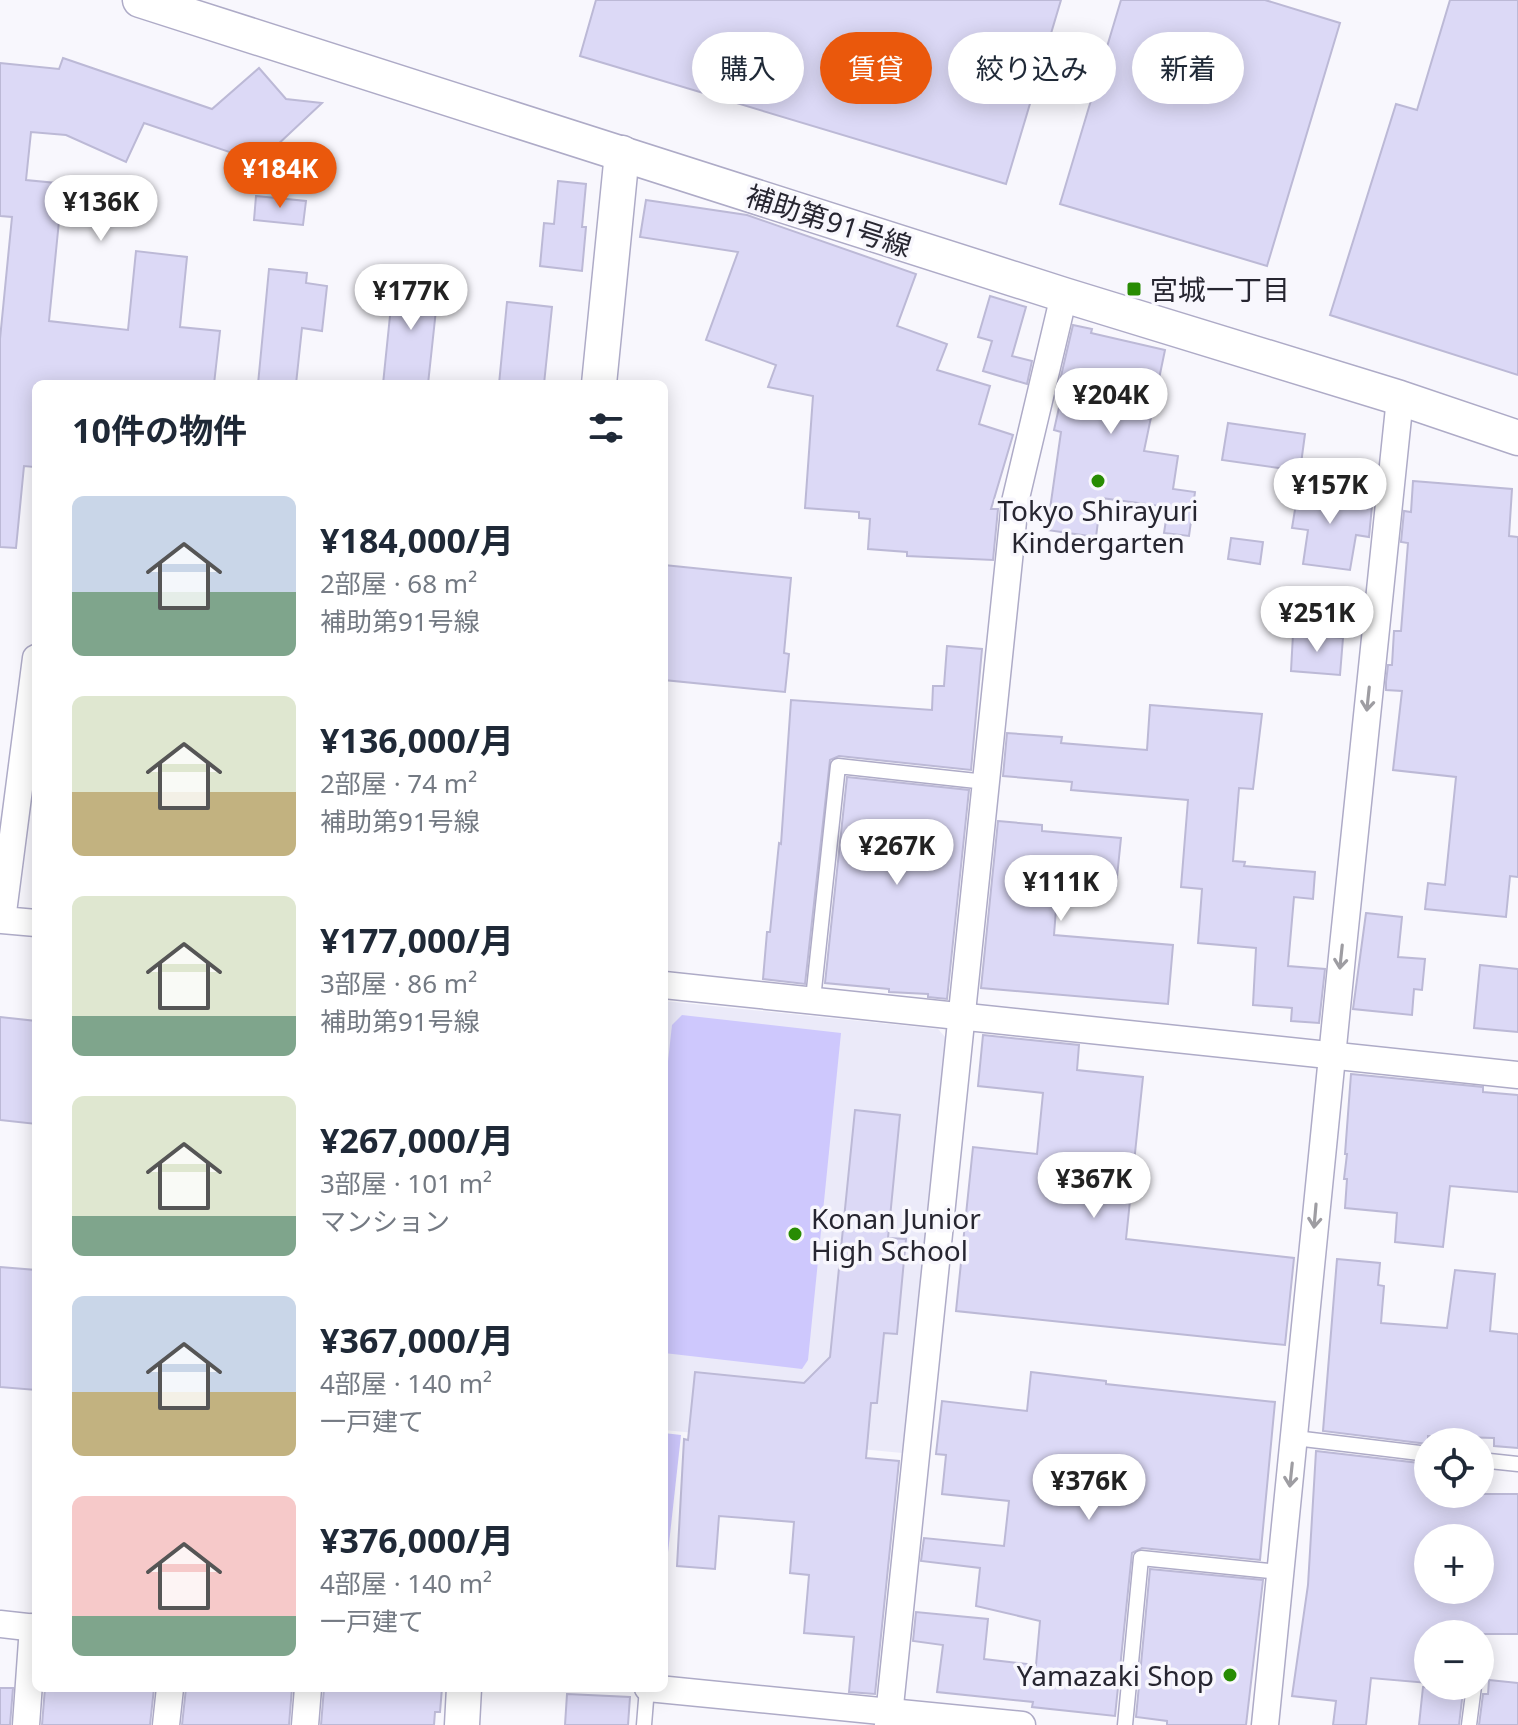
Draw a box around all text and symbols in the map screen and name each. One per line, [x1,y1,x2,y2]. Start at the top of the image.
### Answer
chip: 購入 [692,32,804,104]
chip: 賃貸 [820,32,932,104]
chip: 絞り込み [948,32,1116,104]
chip: 新着 [1132,32,1244,104]
pin: ¥184K [224,142,336,210]
text: ¥184K [242,150,318,186]
pin: ¥136K [45,175,157,243]
street label: 補助第91号線 [741,175,917,265]
text: ¥136K [63,183,139,219]
pin: ¥177K [355,264,467,332]
place label: 宮城一丁目 [1150,270,1290,308]
text: ¥177K [373,272,449,308]
marker: 宮城一丁目 [1125,280,1143,298]
pin: ¥204K [1055,368,1167,436]
text: ¥204K [1073,376,1149,412]
icon: filters [584,406,628,450]
text: 10件の物件 [72,407,247,453]
pin: ¥157K [1274,458,1386,526]
text: ¥157K [1292,466,1368,502]
marker: Tokyo Shirayuri Kindergarten [1089,472,1107,490]
place label: Tokyo Shirayuri Kindergarten [998,491,1199,561]
text: ¥184,000/月 [320,517,514,563]
icon: home [136,528,232,624]
text: 2部屋 · 68 m² [320,565,477,601]
pin: ¥251K [1261,586,1373,654]
text: ¥251K [1279,594,1355,630]
text: 補助第91号線 [320,603,480,639]
one-way arrow [1361,685,1376,712]
text: ¥136,000/月 [320,717,514,763]
icon: home [136,728,232,824]
text: 2部屋 · 74 m² [320,765,477,801]
text: 補助第91号線 [320,803,480,839]
pin: ¥267K [841,819,953,887]
text: ¥267K [859,827,935,863]
pin: ¥111K [1005,855,1117,923]
text: ¥111K [1023,863,1099,899]
text: ¥177,000/月 [320,917,514,963]
icon: home [136,928,232,1024]
one-way arrow [1333,943,1348,970]
text: 3部屋 · 86 m² [320,965,477,1001]
text: 補助第91号線 [320,1003,480,1039]
text: ¥267,000/月 [320,1117,514,1163]
icon: home [136,1128,232,1224]
pin: ¥367K [1038,1152,1150,1220]
text: ¥367K [1056,1160,1132,1196]
text: 3部屋 · 101 m² [320,1165,492,1201]
place label: Konan Junior High School [811,1199,981,1269]
one-way arrow [1308,1202,1323,1229]
text: マンション [320,1203,450,1239]
marker: Konan Junior High School [786,1225,804,1243]
text: ¥367,000/月 [320,1317,514,1363]
icon: home [136,1328,232,1424]
text: 4部屋 · 140 m² [320,1365,492,1401]
text: 一戸建て [320,1403,424,1439]
map controls [1414,1428,1494,1700]
button: locate [1414,1428,1494,1508]
pin: ¥376K [1033,1454,1145,1522]
one-way arrow [1284,1461,1299,1488]
text: ¥376K [1051,1462,1127,1498]
text: ¥376,000/月 [320,1517,514,1563]
button: + [1414,1524,1494,1604]
icon: home [136,1528,232,1624]
text: 4部屋 · 140 m² [320,1565,492,1601]
text: 一戸建て [320,1603,424,1639]
button: − [1414,1620,1494,1700]
place label: Yamazaki Shop [1017,1656,1214,1694]
marker: Yamazaki Shop [1221,1666,1239,1684]

